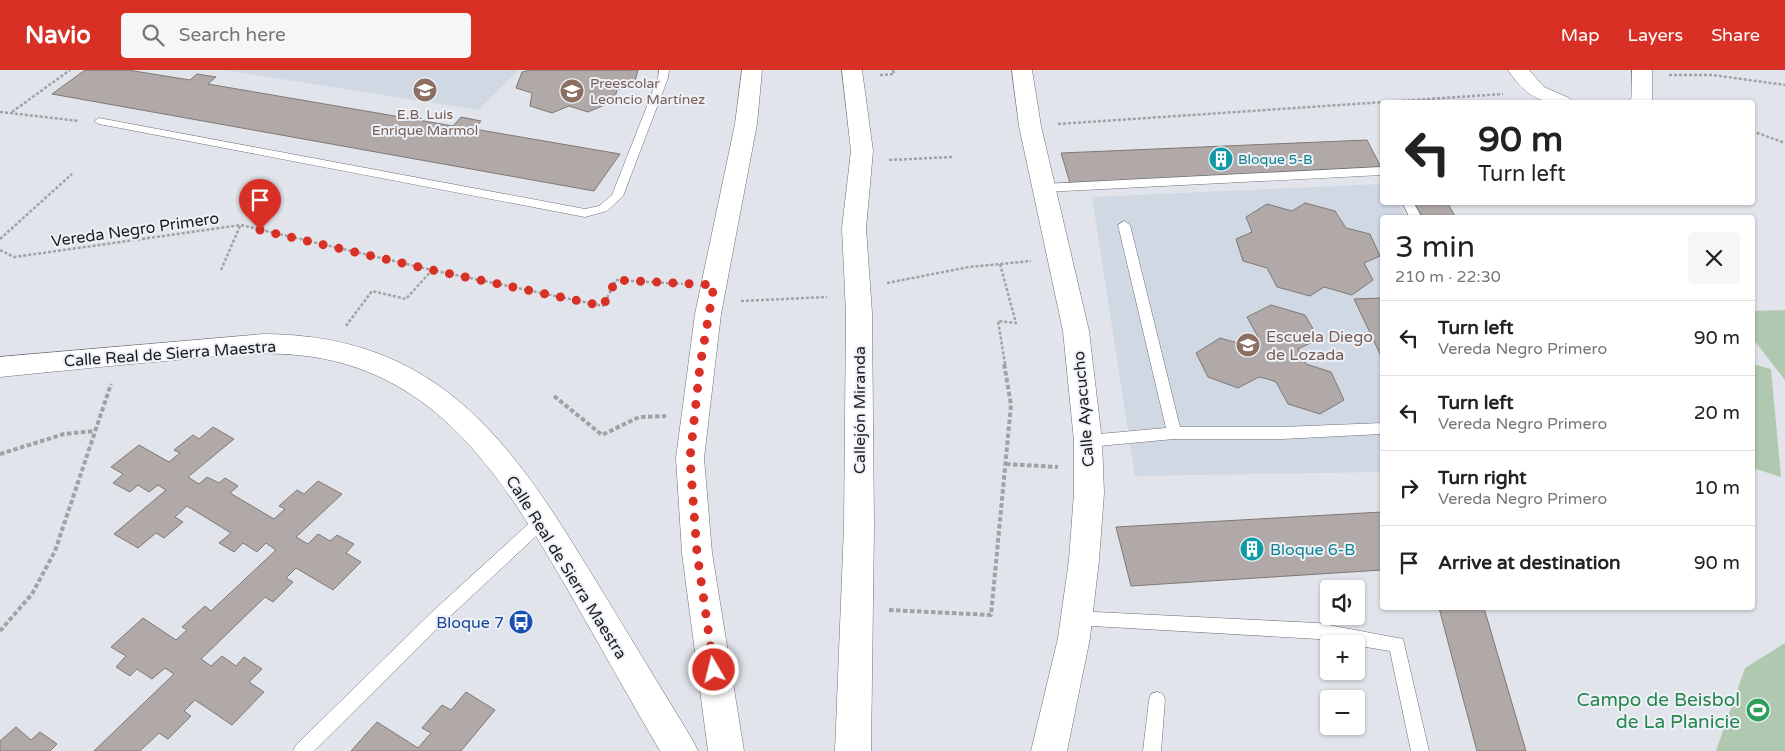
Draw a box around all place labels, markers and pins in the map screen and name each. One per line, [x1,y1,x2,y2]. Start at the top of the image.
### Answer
place label: Preescolar Leoncio Martínez [590,75,705,108]
school or university icon: E.B. Luis Enrique Marmol [412,77,438,103]
school or university icon: Preescolar Leoncio Martínez [559,78,585,104]
place label: E.B. Luis Enrique Marmol [372,106,478,139]
building icon: Bloque 5-B [1208,146,1234,172]
place label: Bloque 5-B [1238,151,1313,168]
pin [239,179,281,230]
place label: Escuela Diego de Lozada [1266,327,1373,365]
school or university icon: Escuela Diego de Lozada [1235,332,1261,358]
building icon: Bloque 6-B [1239,536,1265,562]
place label: Bloque 6-B [1270,540,1355,560]
bus stop icon: Bloque 7 [508,609,534,635]
place label: Bloque 7 [436,613,504,633]
place label: Campo de Beisbol de La Planicie [1577,689,1740,733]
sports icon: Campo de Beisbol de La Planicie [1745,697,1771,723]

